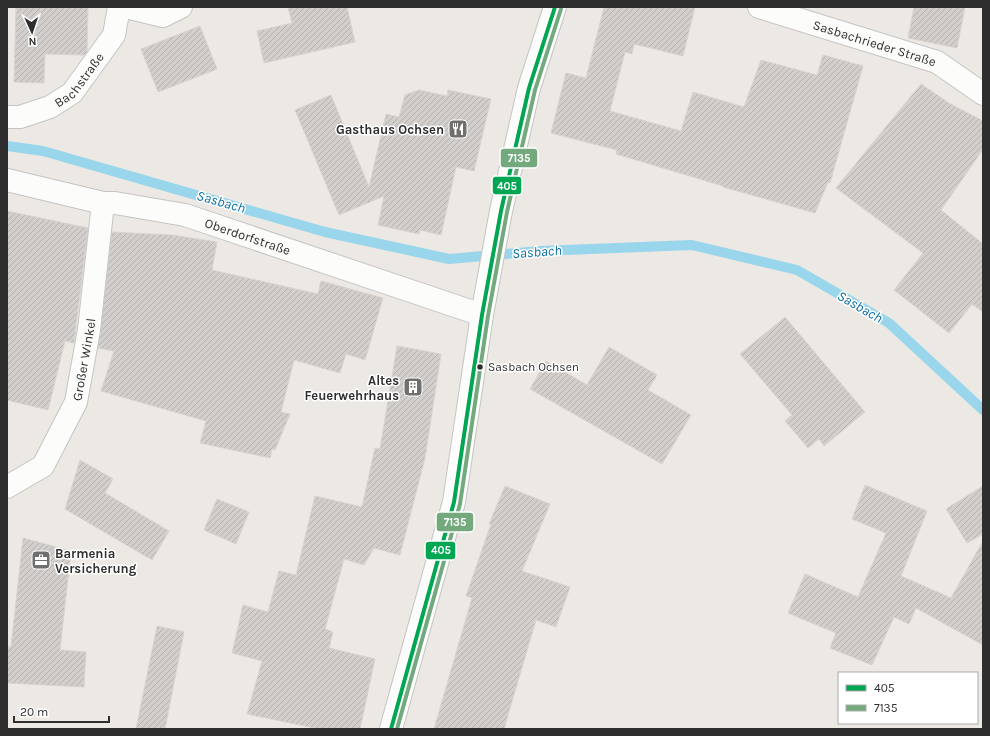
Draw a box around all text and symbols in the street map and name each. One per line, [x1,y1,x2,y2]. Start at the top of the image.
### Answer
north arrow [12,12,52,52]
street label: Sasbachrieder Straße [811,17,938,69]
text: N [28,35,37,48]
street label: Bachstraße [51,49,107,110]
restaurant icon: Gasthaus Ochsen [447,118,469,140]
place label: Gasthaus Ochsen [336,122,444,137]
line badge: 7135 [500,148,538,168]
text: 7135 [508,152,530,165]
line badge: 405 [492,176,522,195]
text: 405 [497,180,517,193]
water label: Sasbach [195,187,247,217]
street label: Oberdorfstraße [203,215,293,258]
water label: Sasbach [512,242,562,262]
water label: Sasbach [834,287,886,327]
street label: Großer Winkel [69,317,98,402]
place label: Sasbach Ochsen [488,360,579,374]
marker: Sasbach Ochsen [475,362,485,372]
place label: Altes Feuerwehrhaus [305,373,399,403]
building icon: Altes Feuerwehrhaus [402,376,424,398]
line badge: 7135 [436,512,474,532]
text: 7135 [444,516,466,529]
line badge: 405 [425,541,456,560]
text: 405 [431,544,451,557]
place label: Barmenia Versicherung [55,546,137,576]
office icon: Barmenia Versicherung [30,549,52,571]
legend [838,672,978,724]
text: 405 [874,681,895,695]
scale bar [14,698,109,724]
text: 7135 [874,701,898,715]
text: 20 m [20,705,48,719]

